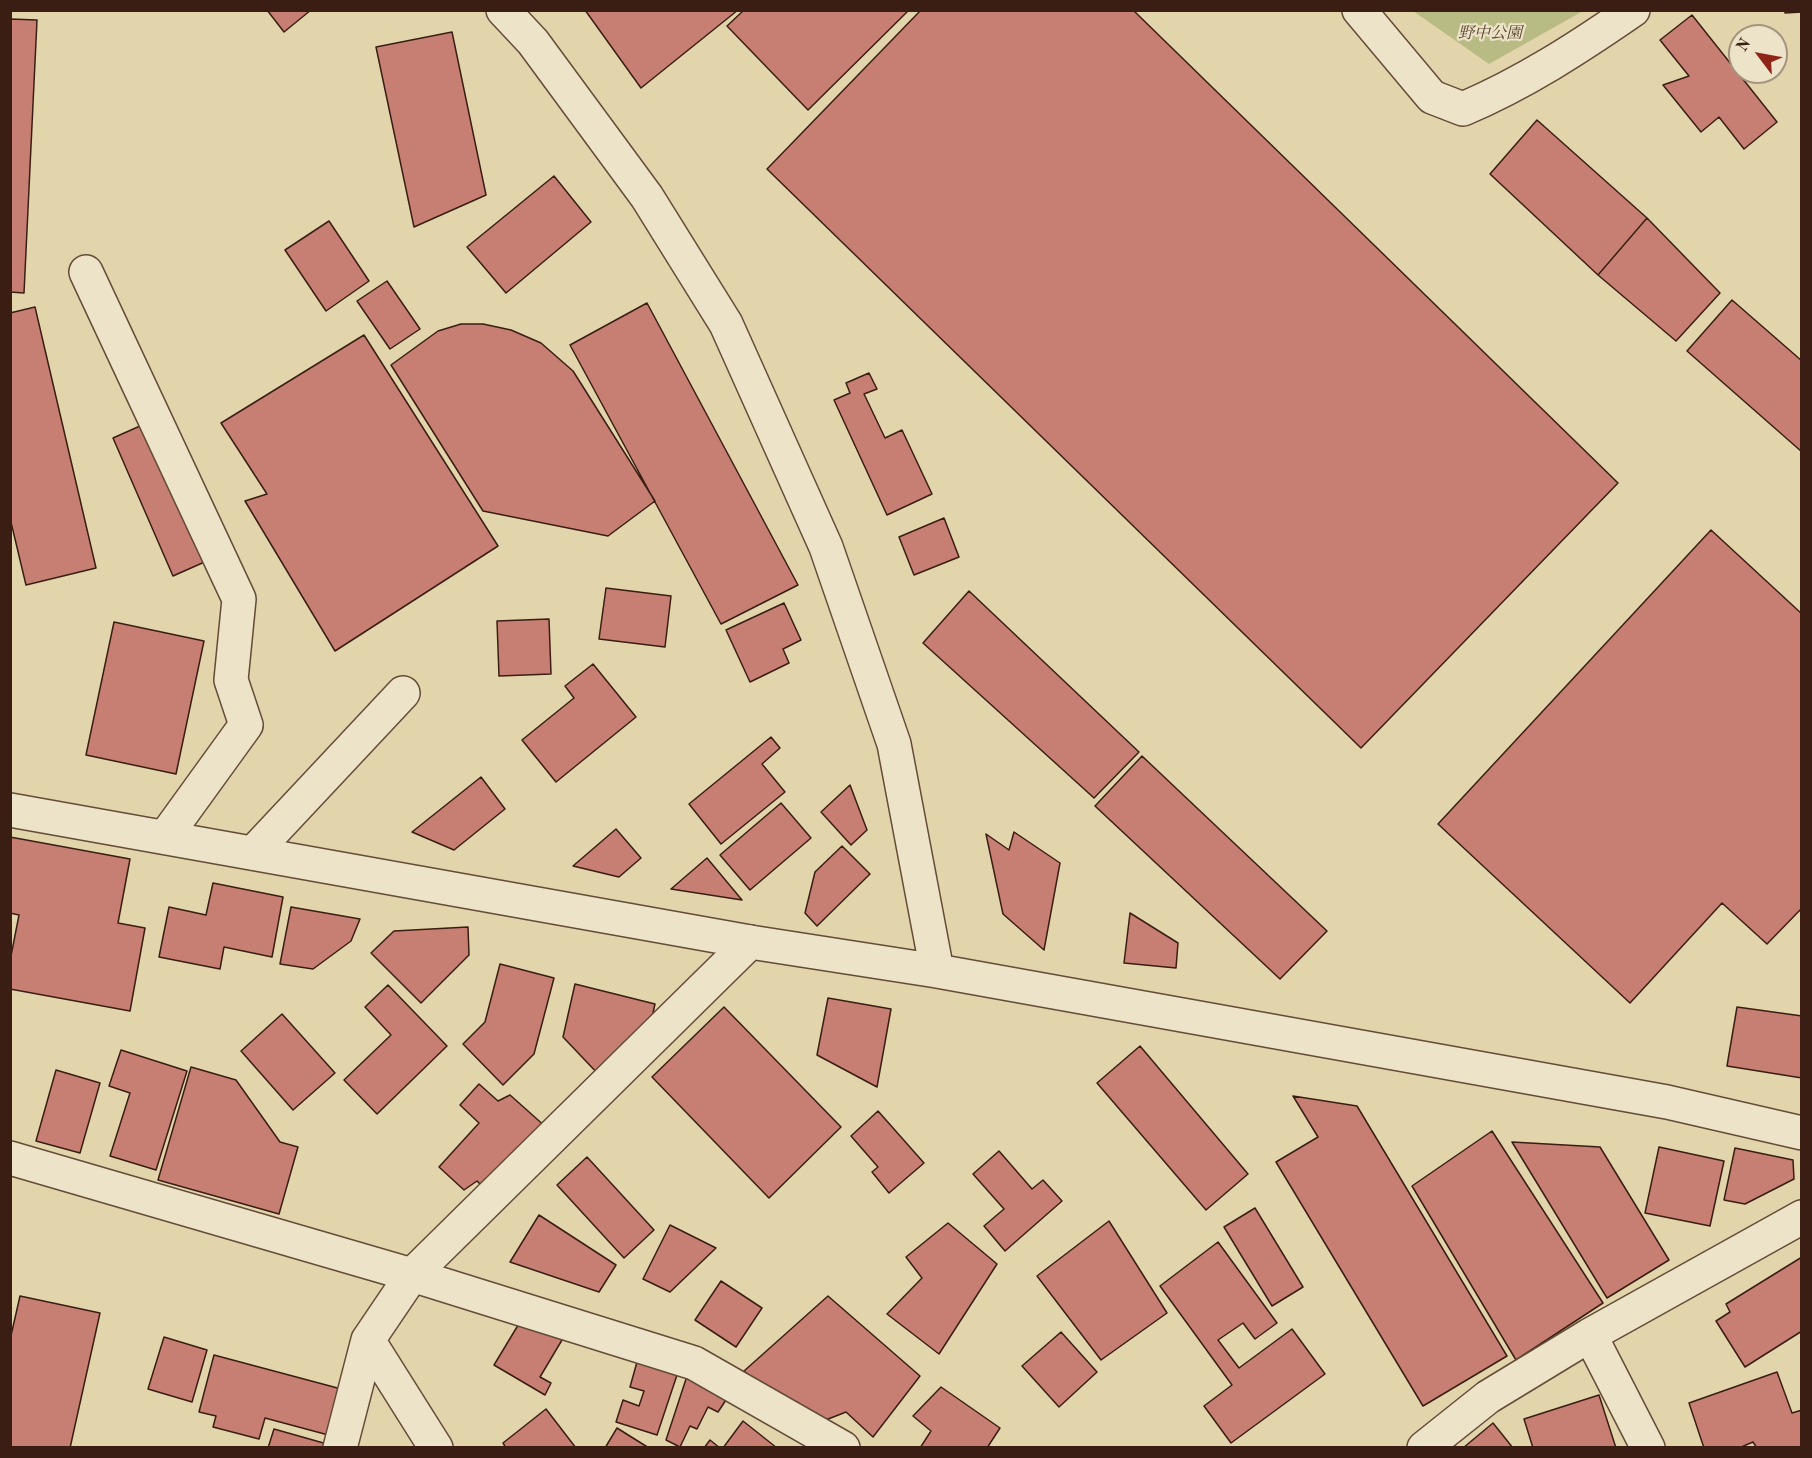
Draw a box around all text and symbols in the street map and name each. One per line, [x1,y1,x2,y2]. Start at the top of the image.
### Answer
park label: 野中公園 [1458,24,1522,44]
north arrow [1728,24,1788,84]
text: N [1734,36,1754,55]

